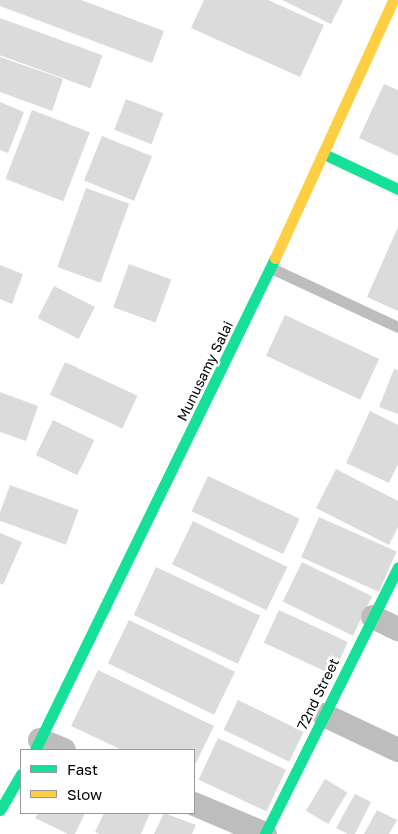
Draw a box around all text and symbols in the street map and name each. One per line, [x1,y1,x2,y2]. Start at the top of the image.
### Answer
street label: Munusamy Salai [173,318,237,424]
street label: 72nd Street [293,655,343,733]
legend [20,749,195,814]
text: Fast [67,760,98,778]
text: Slow [67,785,102,803]

